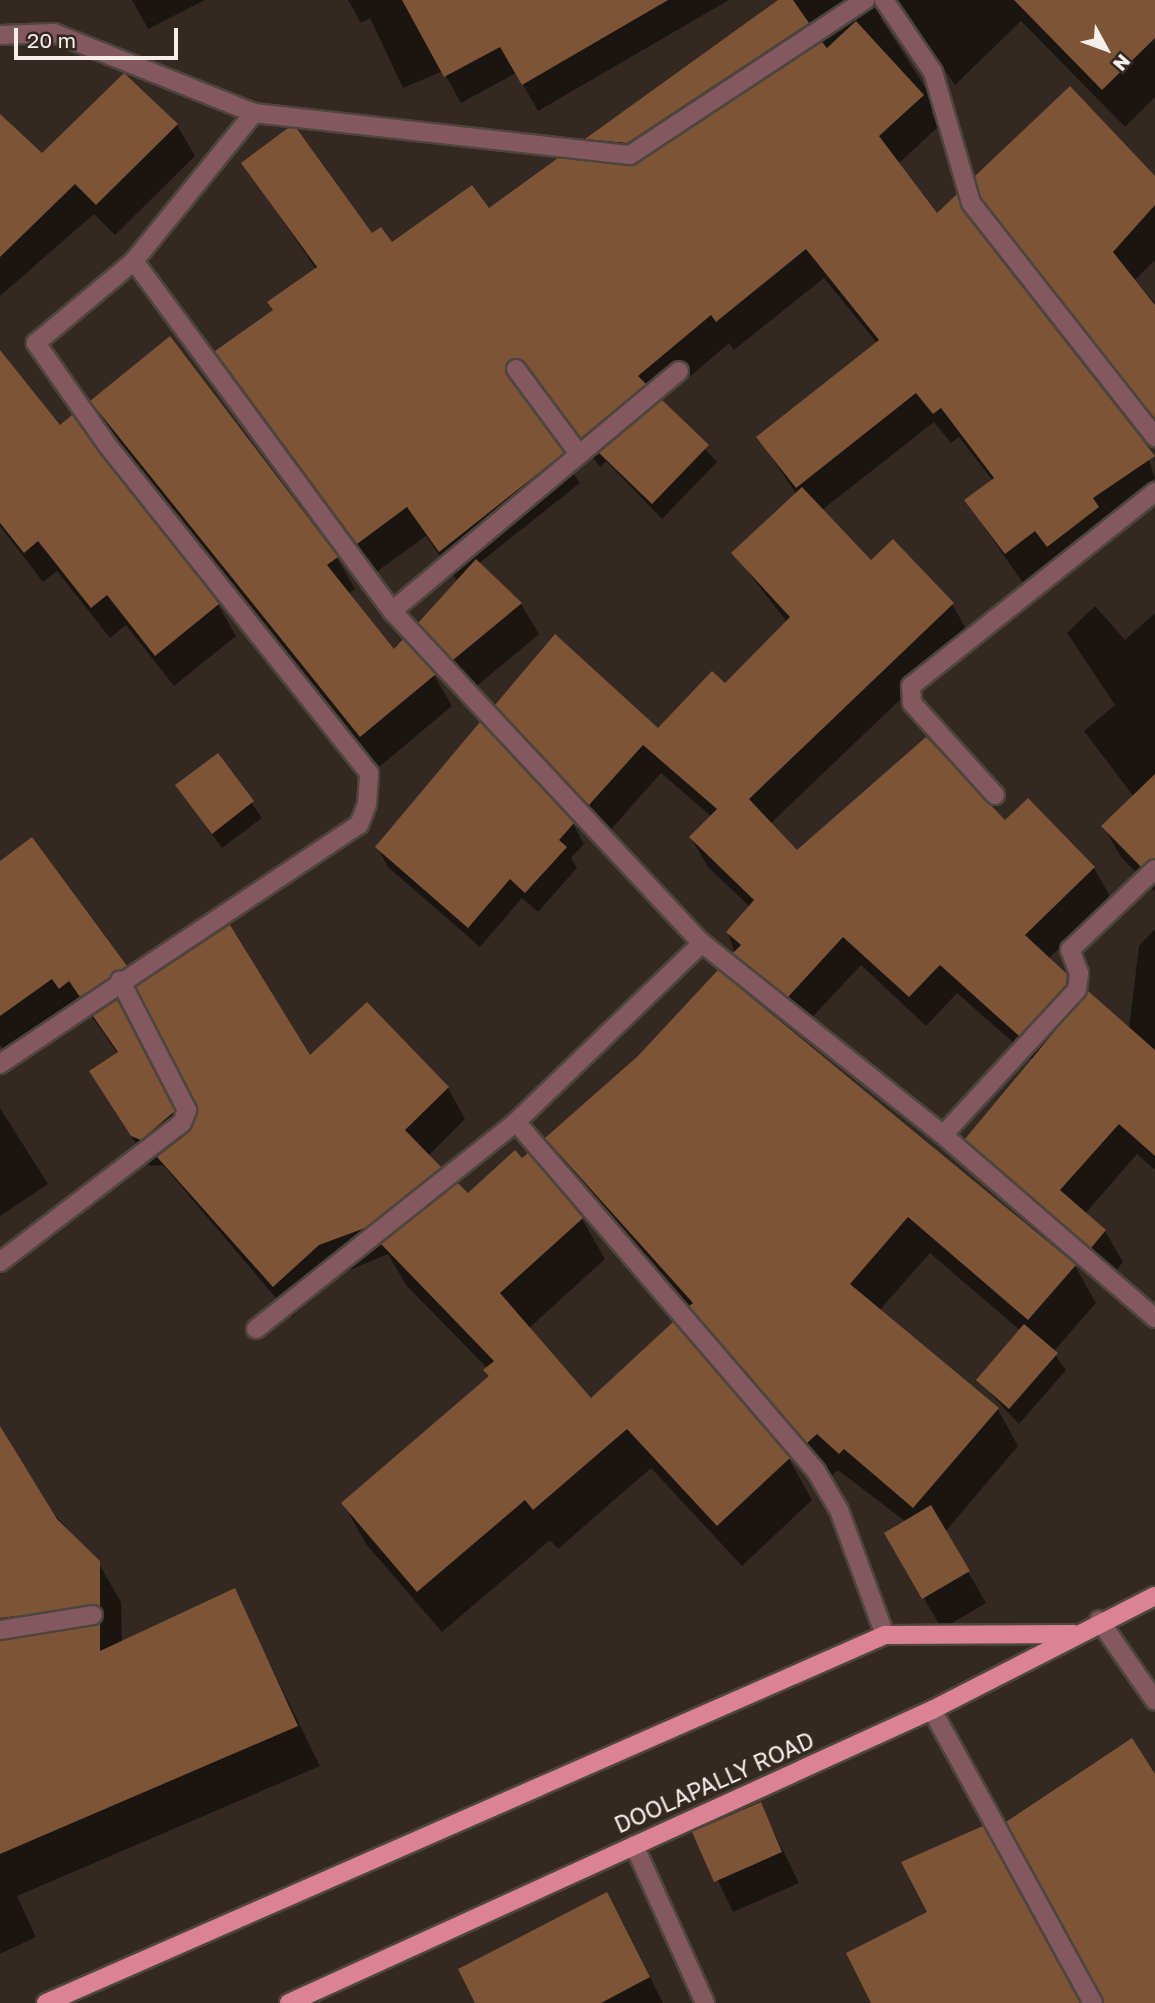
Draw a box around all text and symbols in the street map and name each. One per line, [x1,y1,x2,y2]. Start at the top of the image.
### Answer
scale bar [18,14,182,58]
north arrow [1071,14,1141,84]
text: 20 m [27,27,76,53]
text: N [1109,50,1136,76]
street label: DOOLAPALLY ROAD [610,1726,818,1838]

